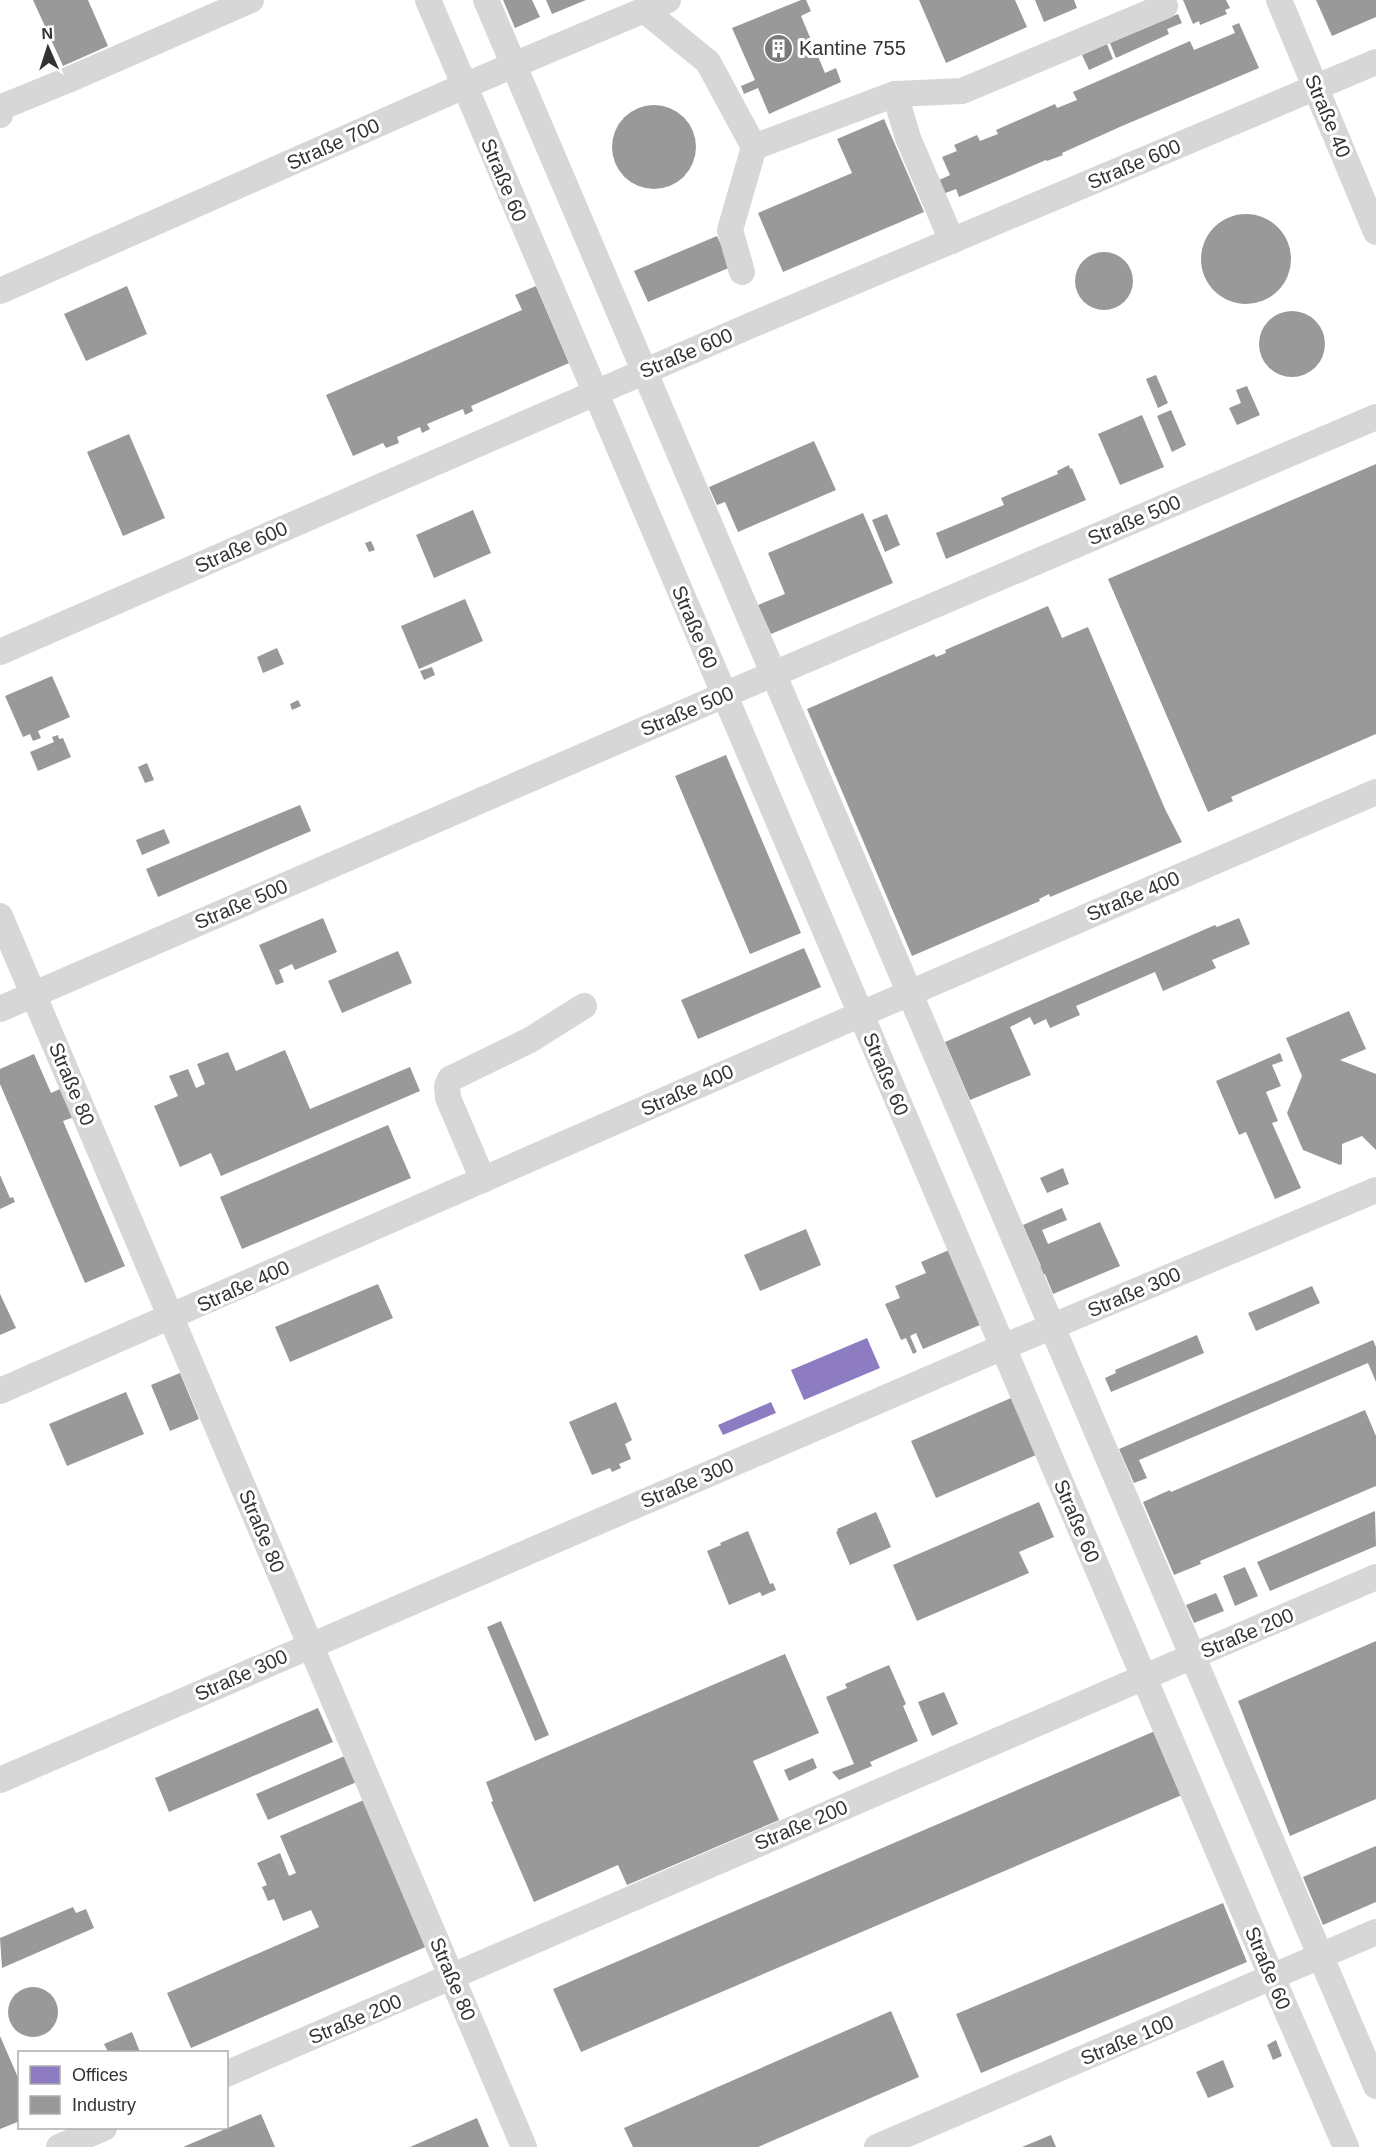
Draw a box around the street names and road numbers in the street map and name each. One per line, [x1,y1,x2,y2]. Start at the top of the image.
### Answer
street label: Straße 40 [1301,71,1355,161]
street label: Straße 700 [283,114,383,174]
street label: Straße 60 [477,135,531,225]
street label: Straße 600 [1084,135,1184,193]
street label: Straße 600 [636,324,736,382]
street label: Straße 500 [1084,491,1184,549]
street label: Straße 600 [191,517,291,577]
street label: Straße 60 [668,582,722,672]
street label: Straße 500 [637,682,737,740]
street label: Straße 400 [1083,867,1183,925]
street label: Straße 500 [191,875,291,933]
street label: Straße 60 [859,1029,913,1119]
street label: Straße 80 [45,1039,99,1129]
street label: Straße 400 [637,1060,737,1120]
street label: Straße 400 [193,1256,293,1316]
street label: Straße 300 [1084,1263,1184,1321]
street label: Straße 300 [637,1454,737,1512]
street label: Straße 60 [1050,1476,1104,1566]
street label: Straße 80 [235,1486,289,1576]
street label: Straße 200 [1197,1604,1297,1662]
street label: Straße 300 [191,1645,291,1705]
street label: Straße 200 [751,1796,851,1854]
street label: Straße 60 [1241,1923,1295,2013]
street label: Straße 80 [426,1934,480,2024]
street label: Straße 200 [305,1990,405,2048]
street label: Straße 100 [1077,2011,1177,2069]

